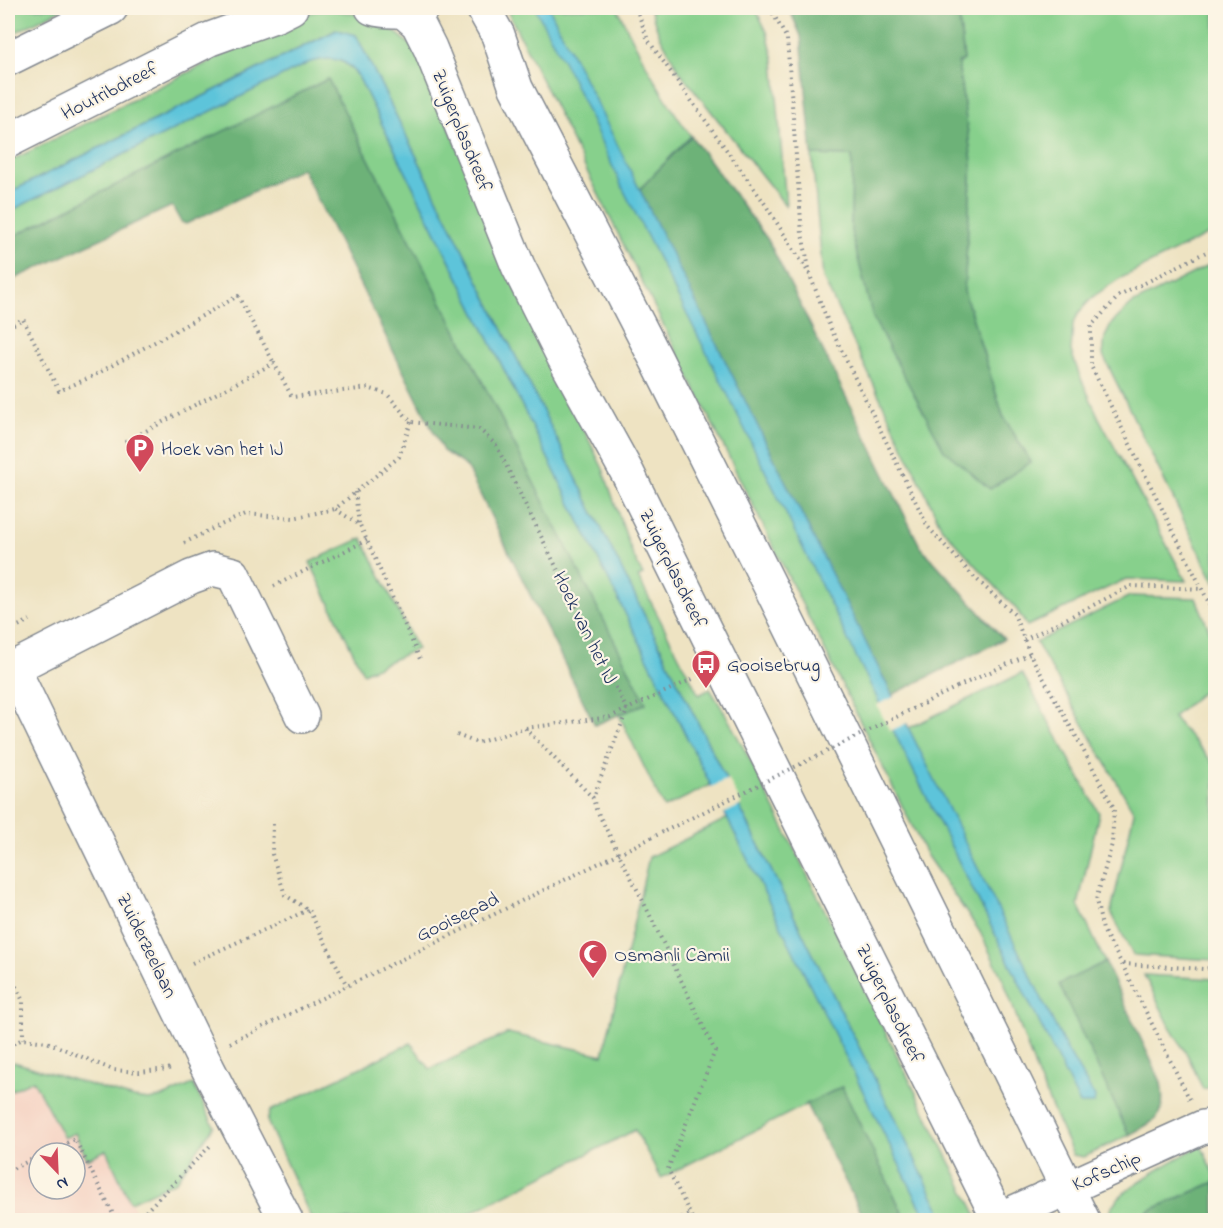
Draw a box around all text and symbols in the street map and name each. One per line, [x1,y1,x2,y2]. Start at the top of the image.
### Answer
street label: Houtribdreef [57,55,164,129]
street label: Zuigerplasdreef [422,65,499,198]
parking icon: Hoek van het IJ [124,432,156,474]
place label: Hoek van het IJ [161,436,284,465]
street label: Zuigerplasdreef [629,504,714,635]
street label: Hoek van het IJ [544,567,624,690]
bus stop icon: Gooisebrug [690,648,722,690]
place label: Gooisebrug [727,652,820,682]
street label: Gooisepad [412,886,504,951]
street label: Zuiderzeelaan [108,889,184,1004]
mosque icon: Osmanli Camii [577,938,609,980]
street label: Zuigerplasdreef [846,939,931,1070]
place label: Osmanli Camii [614,942,730,971]
north arrow [27,1141,87,1201]
street label: Kofschip [1068,1144,1146,1200]
text: N [52,1170,72,1196]

